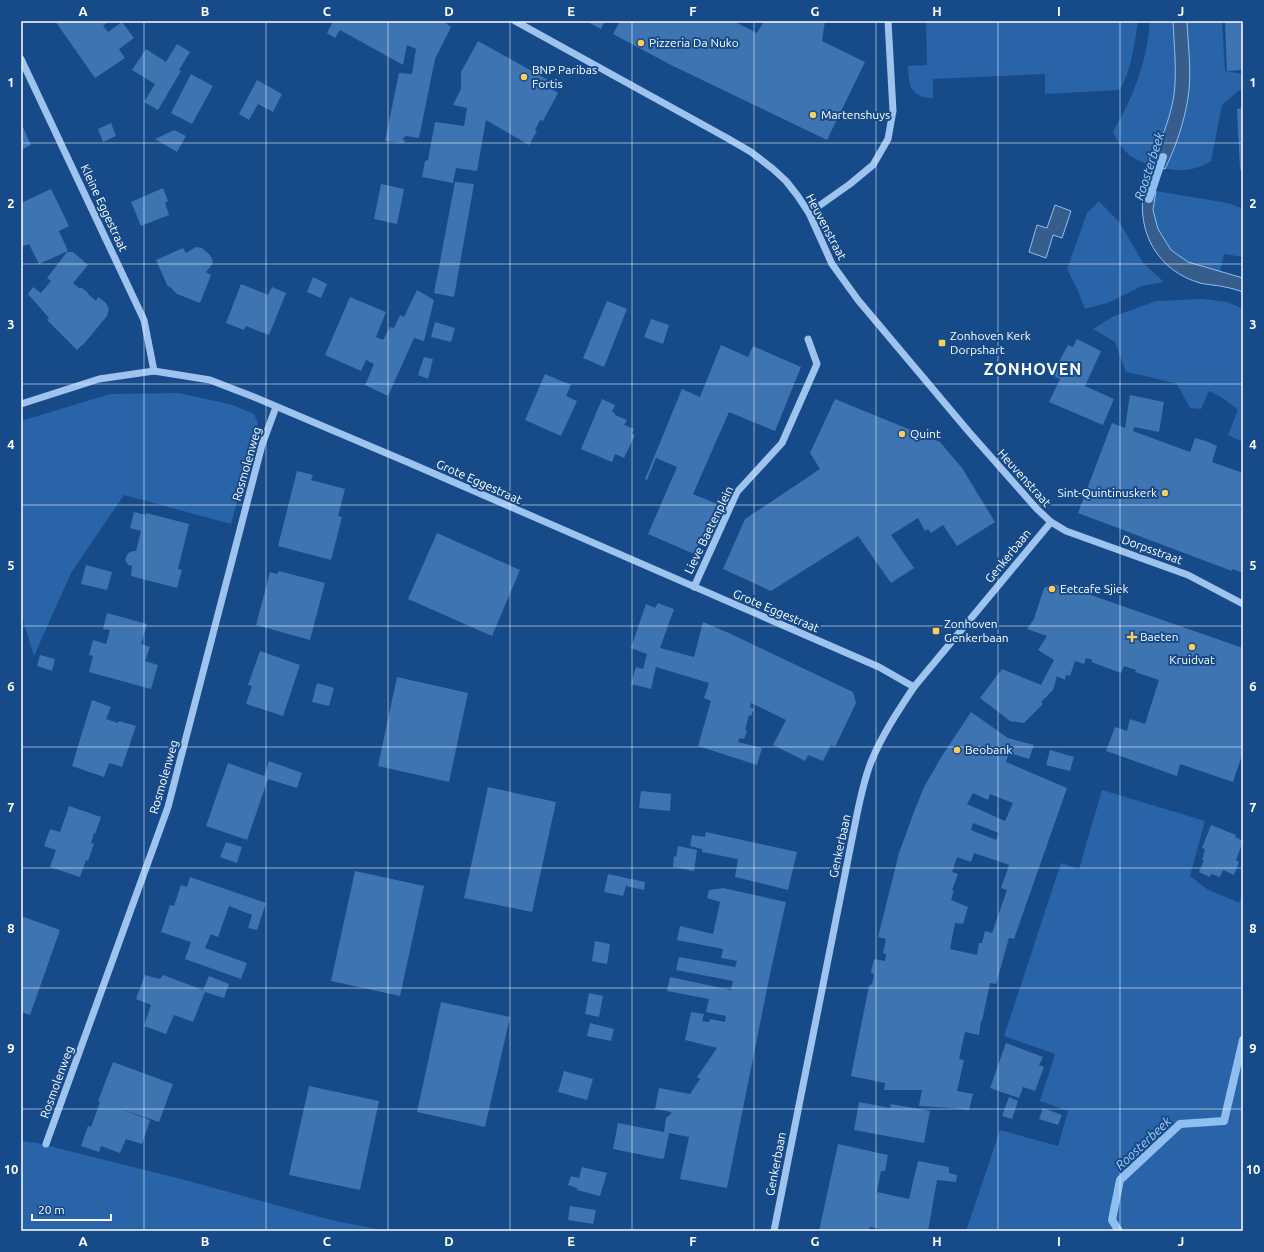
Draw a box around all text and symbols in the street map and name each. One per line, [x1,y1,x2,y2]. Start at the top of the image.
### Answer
text: A [78,4,88,18]
text: B [201,4,210,18]
text: C [323,4,332,18]
text: D [444,4,454,18]
text: E [567,4,575,18]
text: F [689,4,697,18]
text: G [811,4,820,18]
text: H [932,4,942,18]
text: I [1057,4,1061,18]
text: J [1178,4,1184,18]
place label: Pizzeria Da Nuko [649,36,739,49]
marker: Pizzeria Da Nuko [636,38,646,48]
place label: BNP Paribas Fortis [532,63,597,90]
marker: BNP Paribas Fortis [519,72,529,82]
text: 1 [7,75,15,89]
text: 1 [1249,75,1257,89]
place label: Martenshuys [821,108,890,121]
marker: Martenshuys [808,110,818,120]
water label: Roosterbeek [1131,130,1167,202]
street label: Kleine Eggestraat [79,162,130,254]
street label: Heuvenstraat [804,192,849,262]
text: 2 [7,196,15,210]
text: 2 [1249,196,1257,210]
text: 3 [7,317,15,331]
text: 3 [1249,317,1257,331]
place label: Zonhoven Kerk Dorpshart [950,329,1031,356]
marker: Zonhoven Kerk Dorpshart [937,338,947,348]
district label: ZONHOVEN [984,360,1082,378]
street label: Rosmolenweg [230,425,263,502]
place label: Quint [910,427,941,440]
marker: Quint [897,429,907,439]
text: 4 [7,437,15,451]
text: 4 [1249,437,1257,451]
street label: Heuvenstraat [995,446,1054,509]
street label: Grote Eggestraat [434,457,524,506]
street label: Lieve Baetenplein [682,484,735,576]
place label: Sint-Quintinuskerk [1057,486,1157,499]
marker: Sint-Quintinuskerk [1160,488,1170,498]
street label: Genkerbaan [982,526,1033,585]
street label: Dorpsstraat [1120,533,1185,567]
text: 5 [7,558,15,572]
text: 5 [1249,558,1257,572]
place label: Eetcafe Sjiek [1060,582,1129,595]
marker: Eetcafe Sjiek [1047,584,1057,594]
street label: Grote Eggestraat [731,587,821,635]
place label: Zonhoven Genkerbaan [944,617,1009,644]
marker: Zonhoven Genkerbaan [931,626,941,636]
place label: Baeten [1140,630,1179,643]
marker: Baeten [1127,632,1137,642]
marker: Kruidvat [1187,642,1197,652]
place label: Kruidvat [1169,653,1215,666]
text: 6 [7,679,15,693]
text: 6 [1249,679,1257,693]
street label: Rosmolenweg [147,738,180,815]
place label: Beobank [965,743,1012,756]
marker: Beobank [952,745,962,755]
text: 7 [7,800,15,814]
text: 7 [1249,800,1257,814]
street label: Genkerbaan [826,813,853,879]
text: 8 [7,921,15,935]
text: 8 [1249,921,1257,935]
text: 9 [7,1041,15,1055]
text: 9 [1249,1041,1257,1055]
street label: Rosmolenweg [37,1044,76,1120]
water label: Roosterbeek [1112,1114,1174,1172]
street label: Genkerbaan [763,1131,788,1197]
text: 10 [4,1162,18,1176]
text: 10 [1246,1162,1260,1176]
scale bar [32,1196,111,1222]
text: 20 m [38,1203,65,1216]
text: A [78,1234,88,1248]
text: B [201,1234,210,1248]
text: C [323,1234,332,1248]
text: D [444,1234,454,1248]
text: E [567,1234,575,1248]
text: F [689,1234,697,1248]
text: G [811,1234,820,1248]
text: H [932,1234,942,1248]
text: I [1057,1234,1061,1248]
text: J [1178,1234,1184,1248]

